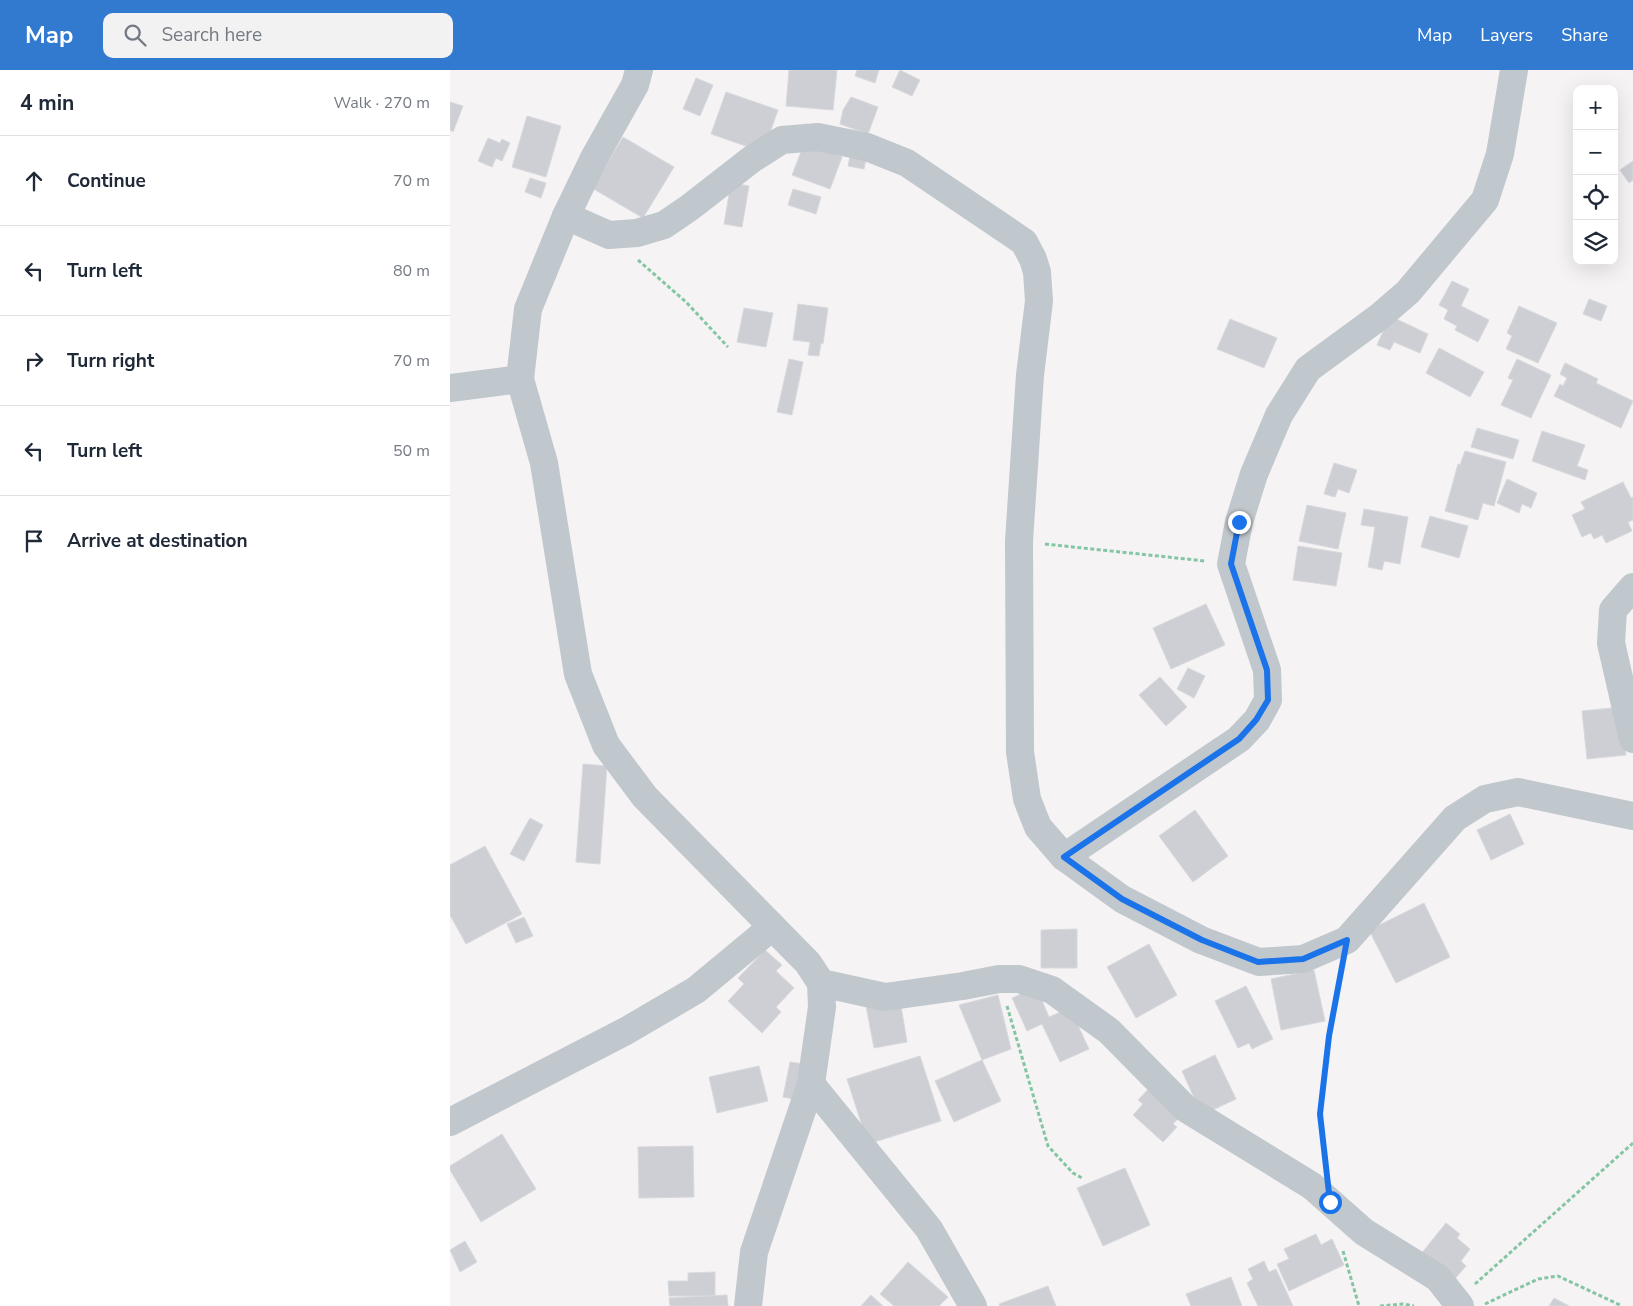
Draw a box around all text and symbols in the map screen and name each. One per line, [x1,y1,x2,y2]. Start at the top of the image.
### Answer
search box [103,13,453,58]
text: Map [25,19,73,51]
icon: search [121,21,149,49]
text: Search here [161,22,262,48]
text: Map [1417,23,1452,47]
text: Layers [1480,23,1533,47]
text: Share [1561,23,1608,47]
map controls [1573,85,1618,265]
button: + [1573,85,1618,130]
text: 4 min [20,89,74,117]
text: Walk · 270 m [334,92,430,114]
button: − [1573,130,1618,175]
icon: ahead [20,167,48,195]
text: Continue [67,168,146,194]
text: 70 m [393,170,430,192]
button: locate [1573,175,1618,220]
button: layers [1573,220,1618,265]
icon: left [20,257,48,285]
text: Turn left [67,258,142,284]
text: 80 m [393,260,430,282]
icon: right [20,347,48,375]
text: Turn right [67,348,154,374]
text: 70 m [393,350,430,372]
icon: left [20,437,48,465]
text: Turn left [67,438,142,464]
text: 50 m [393,440,430,462]
route end [1228,511,1251,534]
icon: arrive [20,527,48,555]
text: Arrive at destination [67,528,248,554]
route start [1319,1191,1342,1214]

